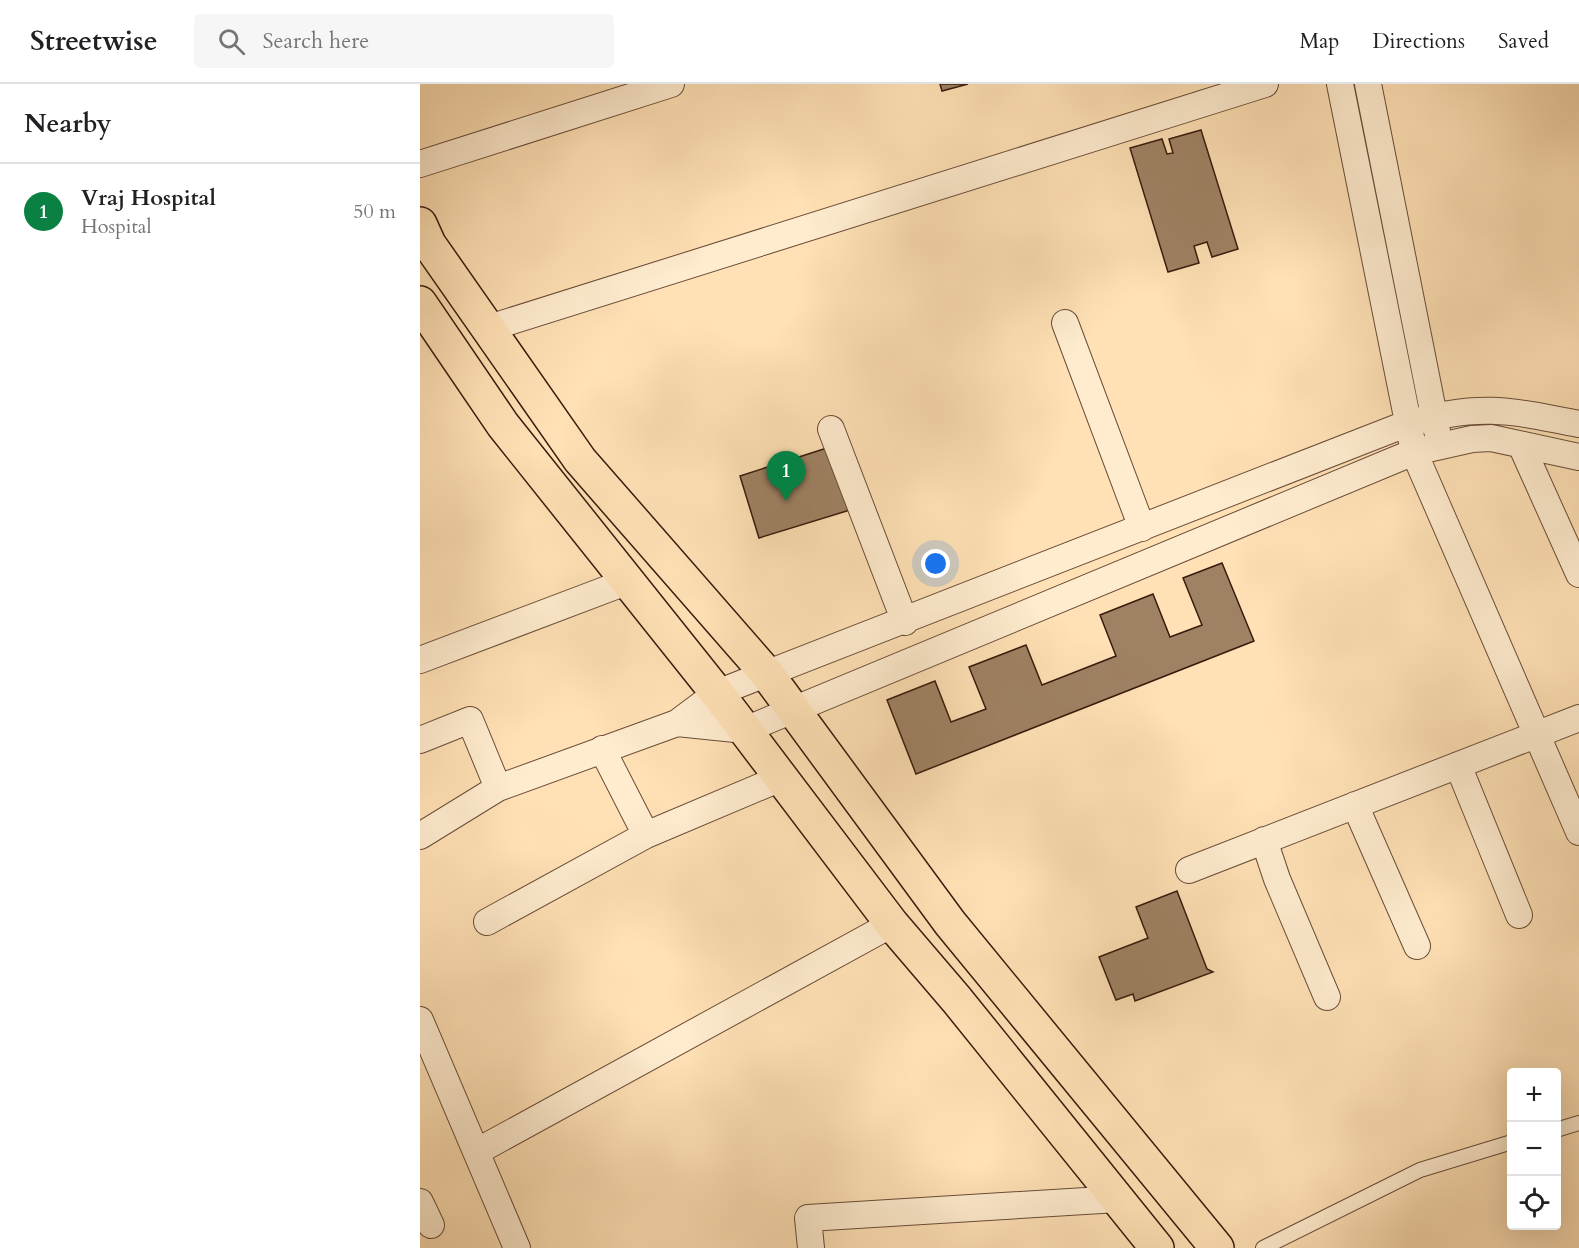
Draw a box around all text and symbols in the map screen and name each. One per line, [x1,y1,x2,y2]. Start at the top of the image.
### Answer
search box [194,14,614,68]
text: Streetwise [30,22,158,60]
icon: search [215,25,248,58]
text: Search here [263,26,369,56]
text: Map [1299,27,1339,56]
text: Directions [1372,27,1465,56]
text: Saved [1498,27,1549,56]
text: Nearby [24,106,112,141]
text: Vraj Hospital [81,183,216,213]
text: 1 [38,198,49,225]
text: 50 m [353,198,396,225]
text: Hospital [81,213,152,240]
pin: 1 [766,452,806,501]
your location [921,549,950,578]
map controls [1507,1068,1561,1230]
button: + [1507,1068,1561,1122]
button: − [1507,1122,1561,1176]
button: locate [1507,1176,1561,1230]

